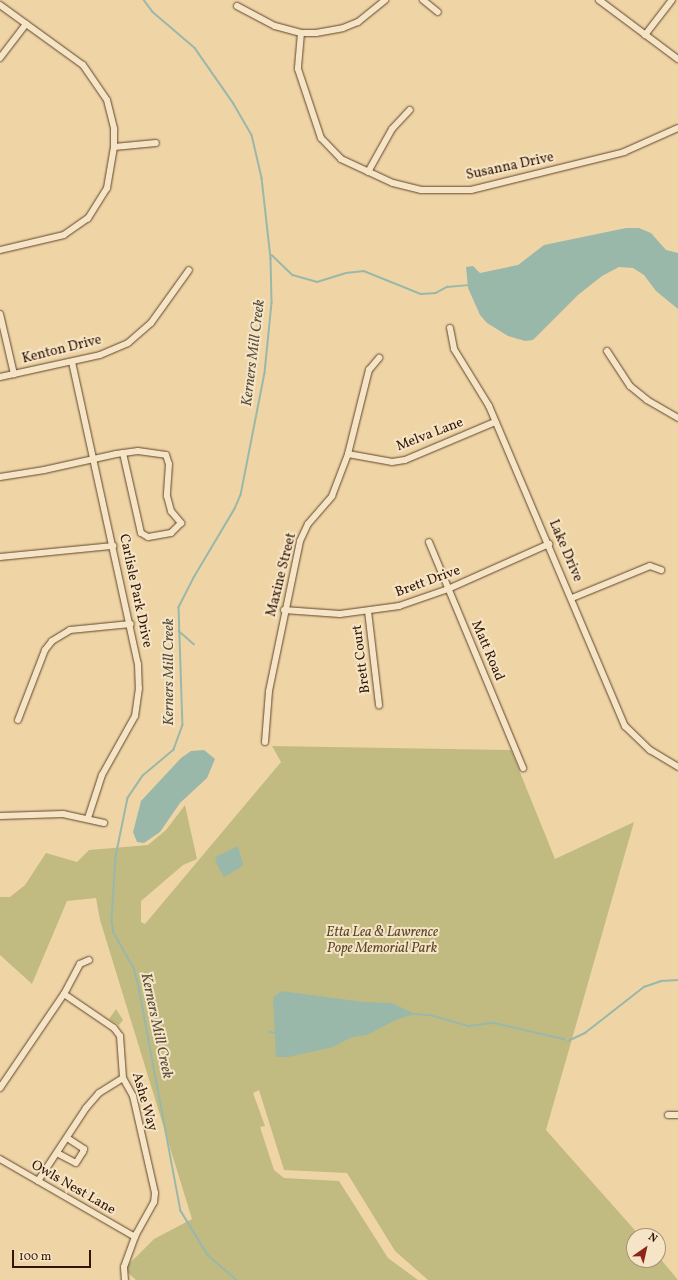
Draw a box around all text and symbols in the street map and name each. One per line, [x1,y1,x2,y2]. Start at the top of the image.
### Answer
street label: Susanna Drive [465,150,555,184]
water label: Kerners Mill Creek [239,299,269,407]
street label: Kenton Drive [20,332,104,368]
street label: Melva Lane [394,415,466,455]
street label: Lake Drive [544,517,586,585]
street label: Maxine Street [263,531,301,619]
street label: Carlisle Park Drive [115,533,155,649]
street label: Brett Drive [393,562,463,602]
water label: Kerners Mill Creek [161,618,179,726]
street label: Matt Road [467,618,507,684]
street label: Brett Court [349,624,375,694]
park label: Etta Lea & Lawrence Pope Memorial Park [326,925,438,958]
water label: Kerners Mill Creek [136,972,176,1080]
street label: Ashe Way [128,1070,160,1134]
street label: Owls Nest Lane [28,1157,118,1219]
north arrow [626,1228,666,1268]
text: N [645,1230,660,1247]
scale bar [14,1242,93,1268]
text: 100 m [19,1249,51,1265]

